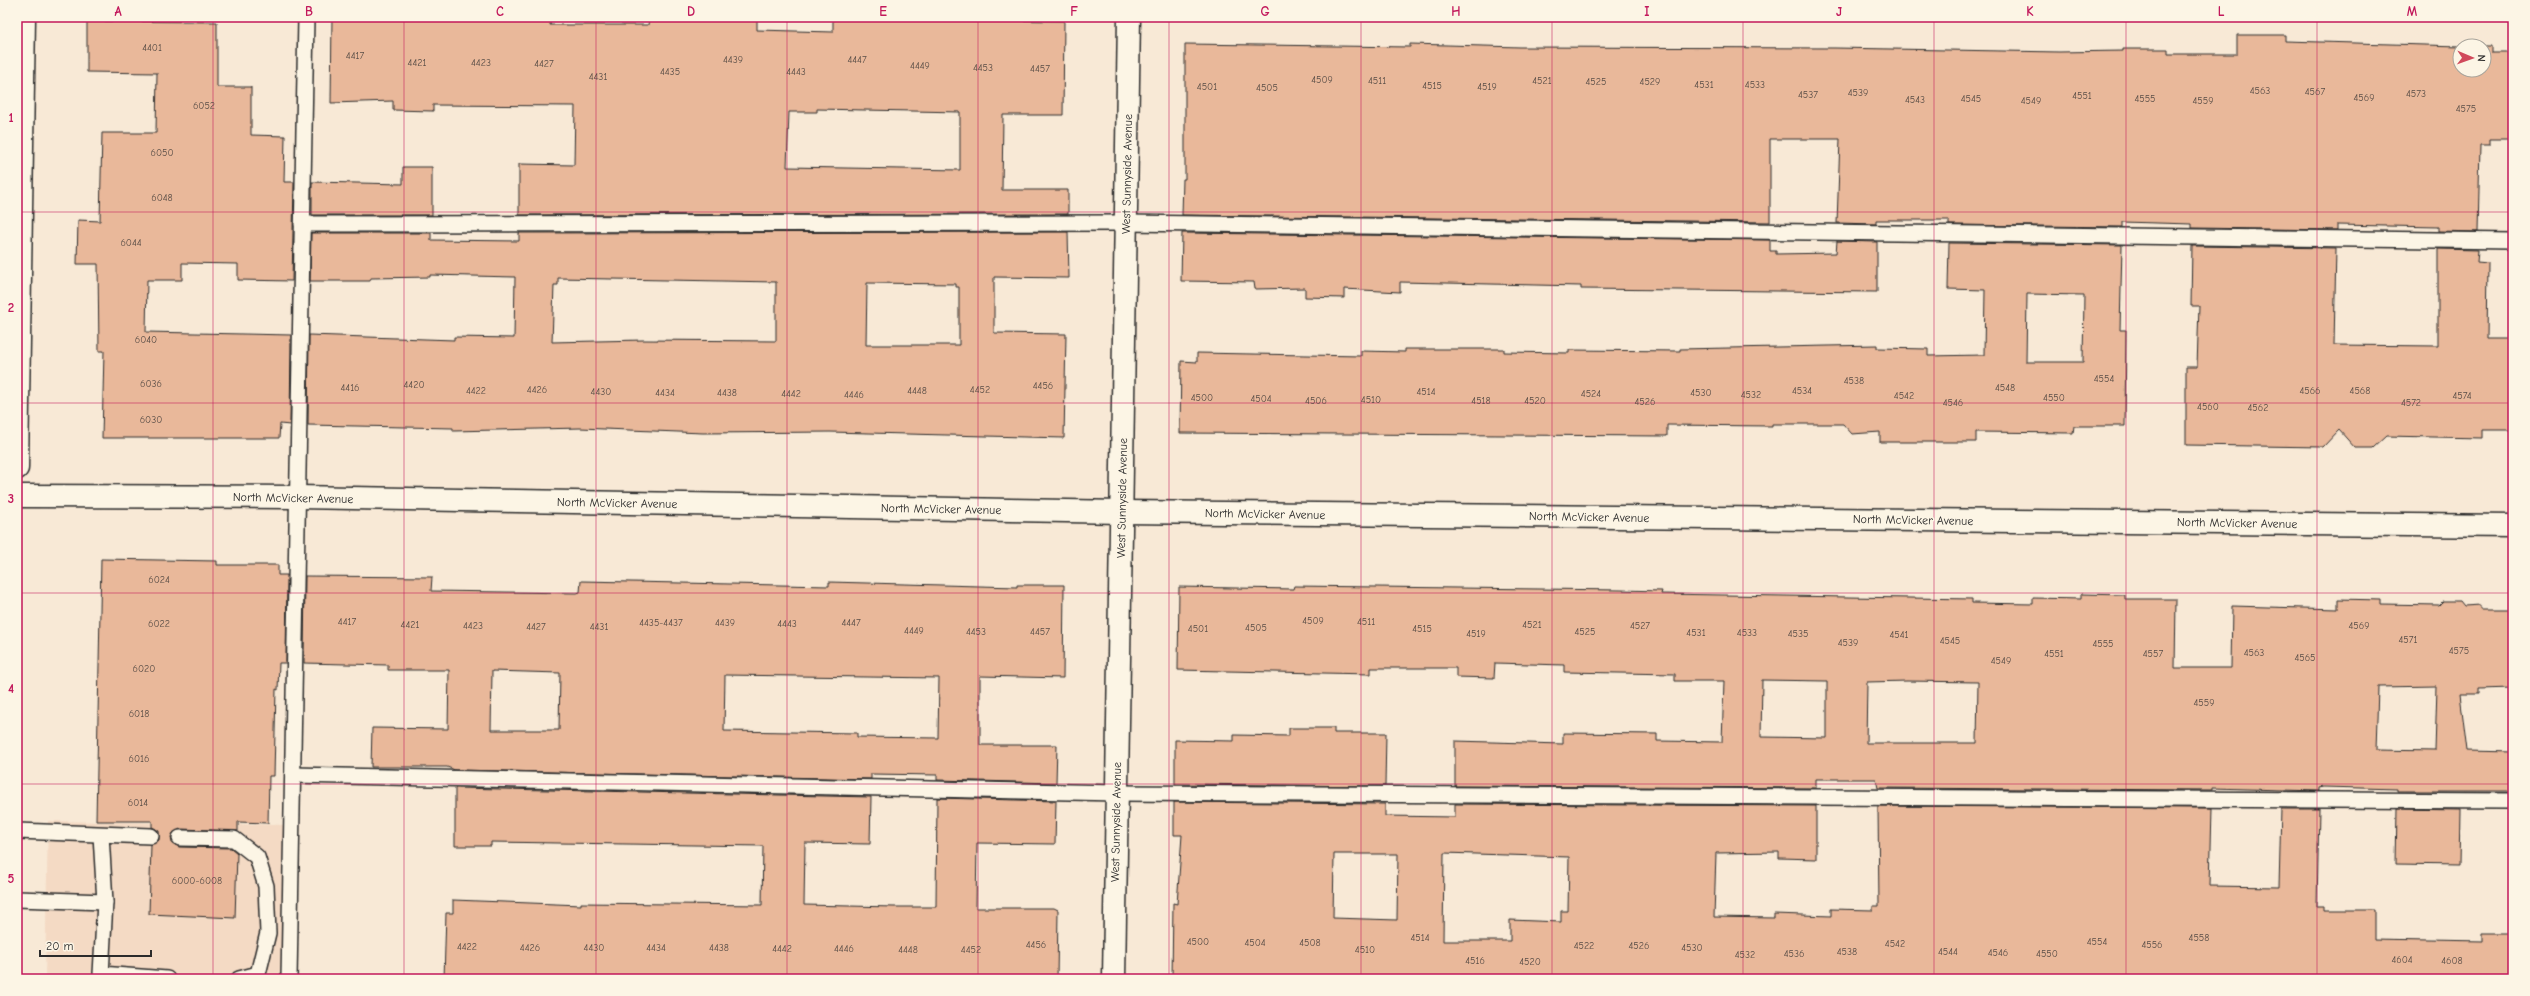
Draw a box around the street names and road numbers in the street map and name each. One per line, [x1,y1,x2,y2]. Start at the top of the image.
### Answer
street label: West Sunnyside Avenue [1119,114,1135,234]
street label: West Sunnyside Avenue [1114,438,1130,558]
street label: North McVicker Avenue [233,490,353,506]
street label: North McVicker Avenue [557,495,677,511]
street label: North McVicker Avenue [881,501,1001,517]
street label: North McVicker Avenue [1205,506,1325,522]
street label: North McVicker Avenue [1529,509,1649,525]
street label: North McVicker Avenue [1853,512,1973,528]
street label: North McVicker Avenue [2177,515,2297,531]
street label: West Sunnyside Avenue [1108,762,1124,882]

